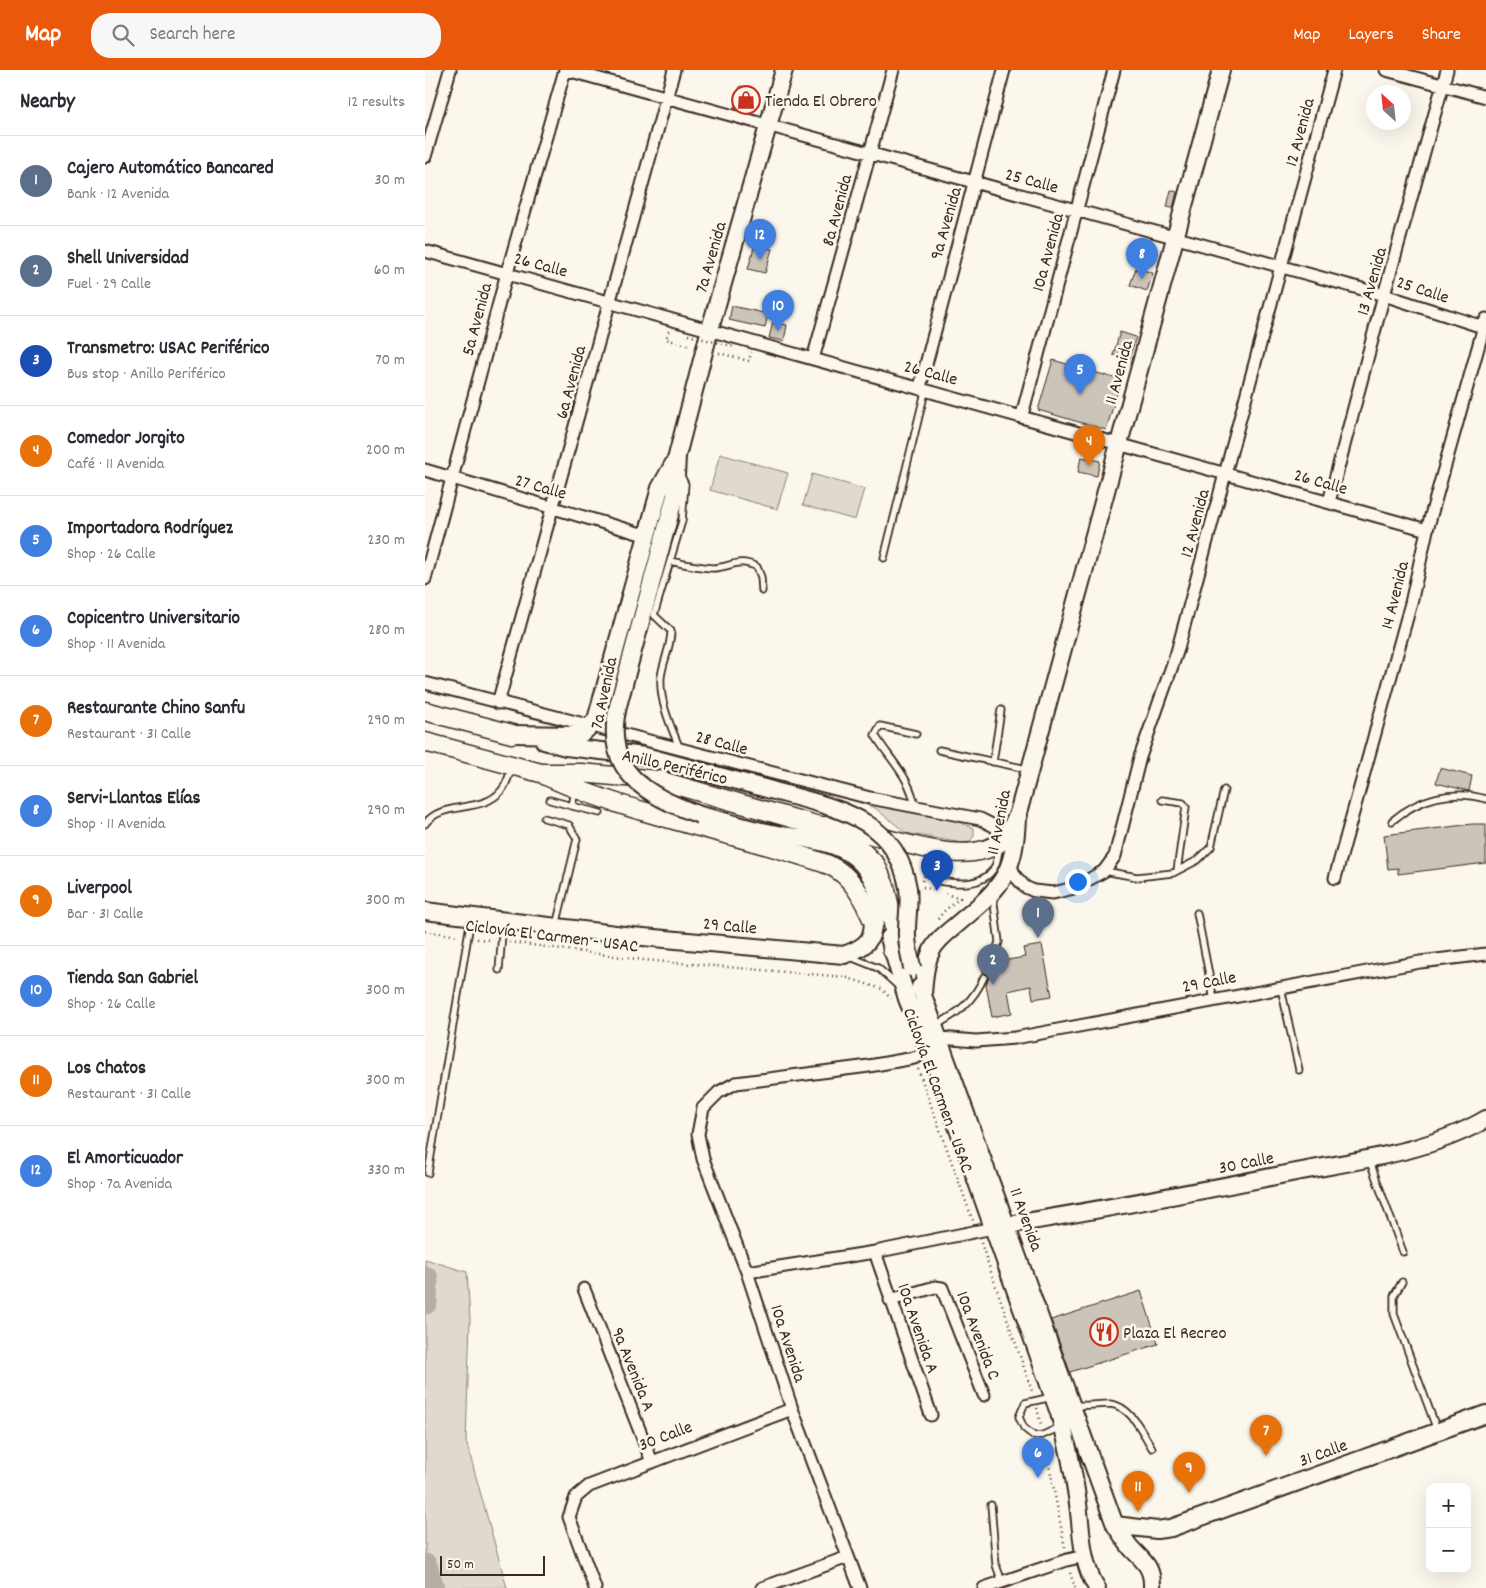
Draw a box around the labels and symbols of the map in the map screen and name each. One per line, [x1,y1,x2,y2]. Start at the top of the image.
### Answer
shop icon: Tienda El Obrero [731,85,761,115]
north arrow [1366,85,1411,130]
place label: Tienda El Obrero [765,90,877,115]
street label: 12 Avenida [1280,95,1323,170]
street label: 25 Calle [1002,163,1061,202]
street label: 8a Avenida [817,171,860,249]
street label: 9a Avenida [925,184,970,263]
street label: 10a Avenida [1027,210,1072,295]
street label: 7a Avenida [690,219,735,296]
pin: 12 [744,219,776,260]
pin: 8 [1126,238,1158,279]
street label: 13 Avenida [1352,244,1395,319]
street label: 26 Calle [511,247,570,286]
street label: 25 Calle [1393,271,1452,312]
street label: 5a Avenida [457,280,500,359]
pin: 10 [762,290,794,331]
street label: 11 Avenida [1100,337,1141,408]
street label: 6a Avenida [551,343,594,422]
pin: 5 [1064,354,1096,395]
street label: 26 Calle [901,355,960,394]
pin: 4 [1073,425,1105,466]
street label: 26 Calle [1291,464,1350,503]
street label: 27 Calle [512,469,569,508]
street label: 12 Avenida [1175,486,1218,561]
street label: 14 Avenida [1376,558,1417,632]
street label: 7a Avenida [586,655,625,732]
street label: 28 Calle [693,725,750,763]
street label: Anillo Periférico [619,744,730,793]
street label: 11 Avenida [982,787,1019,857]
pin: 3 [921,850,953,891]
your location [1065,869,1091,895]
pin: 1 [1022,897,1054,938]
street label: 29 Calle [702,913,758,942]
street label: Ciclovía El Carmen - USAC [464,914,640,961]
pin: 2 [977,944,1009,985]
street label: 29 Calle [1181,966,1238,1001]
street label: Ciclovía El Carmen - USAC [895,1005,978,1177]
street label: 30 Calle [1217,1147,1276,1182]
street label: 11 Avenida [1002,1185,1048,1256]
street label: 10a Avenida A [890,1280,944,1377]
street label: 10a Avenida C [948,1288,1005,1384]
street label: 10a Avenida [762,1302,811,1386]
restaurant icon: Plaza El Recreo [1089,1317,1119,1347]
place label: Plaza El Recreo [1123,1322,1226,1347]
street label: 9a Avenida A [604,1324,660,1416]
pin: 7 [1250,1415,1282,1456]
street label: 30 Calle [635,1416,696,1459]
street label: 31 Calle [1296,1434,1352,1475]
pin: 6 [1022,1437,1054,1478]
pin: 9 [1173,1452,1205,1493]
pin: 11 [1122,1471,1154,1512]
scale bar [440,1553,545,1576]

